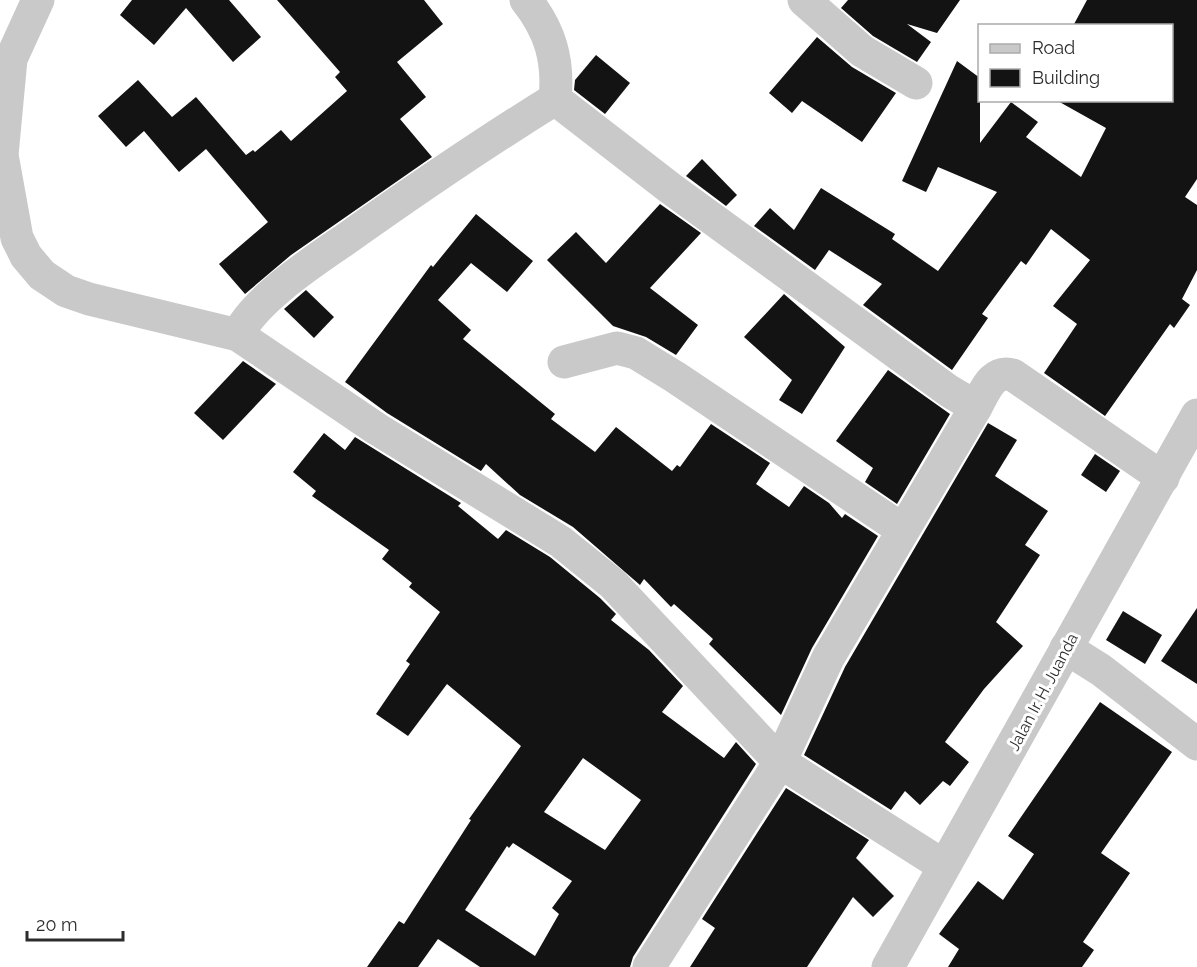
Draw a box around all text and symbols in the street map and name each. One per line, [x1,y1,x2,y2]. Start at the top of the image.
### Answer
legend [978,24,1173,102]
text: Road [1032,37,1075,58]
text: Building [1032,67,1100,88]
street label: Jalan Ir. H. Juanda [1004,630,1082,754]
scale bar [27,904,123,942]
text: 20 m [36,914,78,935]

